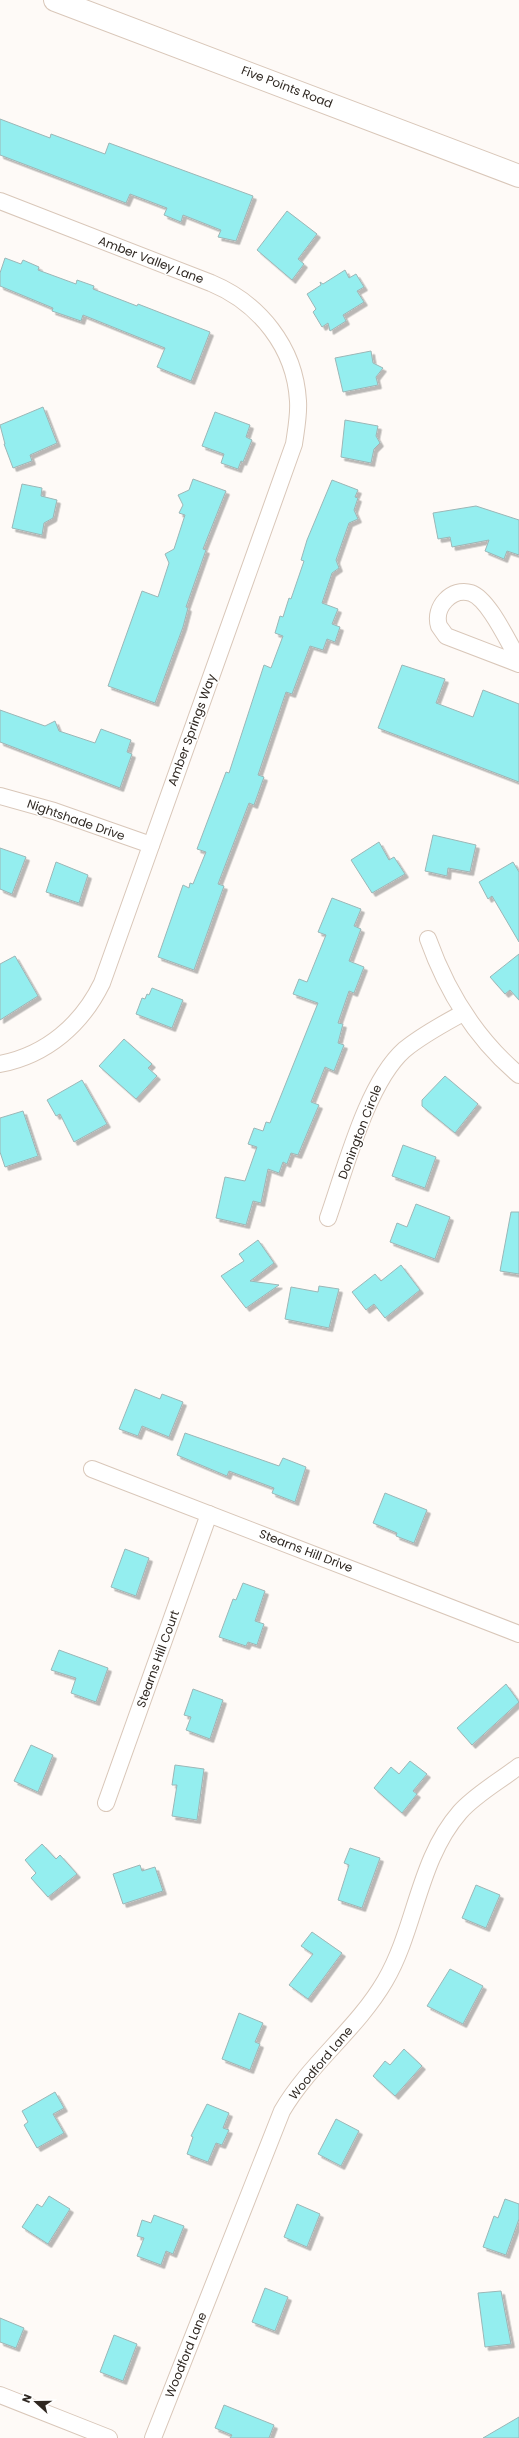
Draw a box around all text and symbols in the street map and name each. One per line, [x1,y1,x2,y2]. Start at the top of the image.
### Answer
street label: Five Points Road [239,61,335,112]
street label: Amber Valley Lane [96,232,206,287]
street label: Amber Springs Way [163,671,220,788]
street label: Nightshade Drive [25,795,127,844]
street label: Donington Circle [334,1082,385,1181]
street label: Stearns Hill Drive [257,1525,355,1576]
street label: Stearns Hill Court [132,1608,183,1710]
street label: Woodford Lane [285,2022,356,2103]
street label: Woodford Lane [161,2309,210,2400]
north arrow [16,2382,56,2422]
text: N [18,2392,36,2405]

